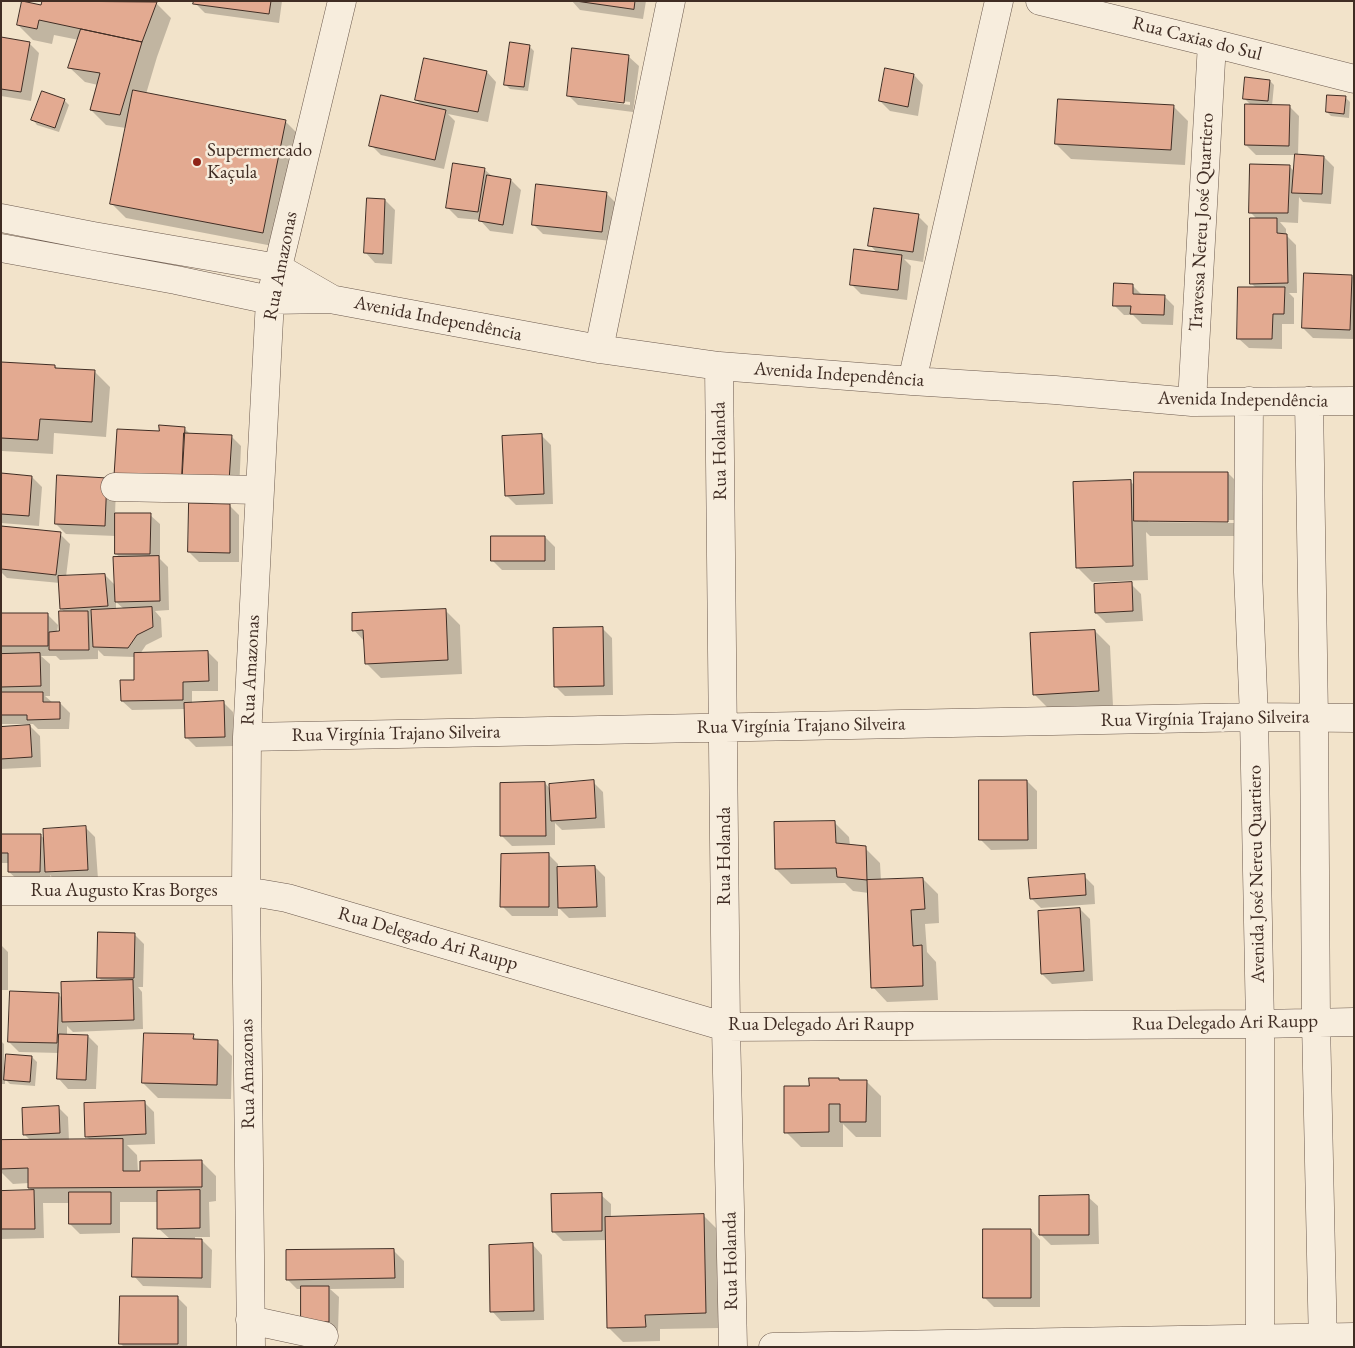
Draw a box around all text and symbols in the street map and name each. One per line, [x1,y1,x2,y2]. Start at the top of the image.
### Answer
street label: Rua Caxias do Sul [1130,12,1264,66]
street label: Travessa Nereu José Quartiero [1185,112,1219,332]
place label: Supermercado Kaçula [207,140,312,184]
marker: Supermercado Kaçula [191,156,203,168]
street label: Rua Amazonas [259,210,303,322]
street label: Avenida Independência [352,292,524,346]
street label: Avenida Independência [753,358,925,392]
street label: Avenida Independência [1158,387,1328,413]
street label: Rua Holanda [708,401,732,501]
street label: Rua Amazonas [237,614,265,726]
street label: Rua Virgínia Trajano Silveira [1100,706,1310,732]
street label: Rua Virgínia Trajano Silveira [696,713,906,739]
street label: Rua Virgínia Trajano Silveira [291,721,501,747]
street label: Avenida José Nereu Quartiero [1244,765,1270,983]
street label: Rua Holanda [714,807,736,905]
street label: Rua Augusto Kras Borges [30,880,218,902]
street label: Rua Delegado Ari Raupp [335,902,521,976]
street label: Rua Delegado Ari Raupp [1132,1010,1318,1036]
street label: Rua Delegado Ari Raupp [728,1014,914,1036]
street label: Rua Amazonas [236,1019,260,1129]
street label: Rua Holanda [719,1211,743,1311]

